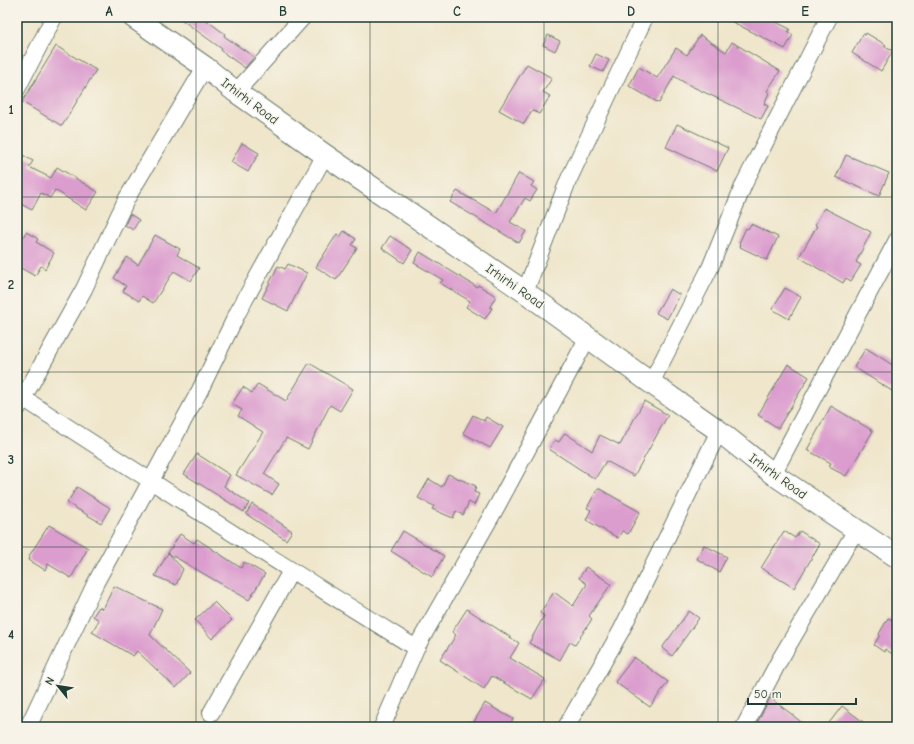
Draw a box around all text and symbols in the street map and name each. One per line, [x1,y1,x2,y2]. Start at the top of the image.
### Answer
text: A [105,4,113,19]
text: B [279,4,287,19]
text: C [453,4,461,19]
text: D [627,4,635,19]
text: E [801,4,809,19]
street label: Irhirhi Road [218,75,282,127]
text: 1 [8,102,14,117]
street label: Irhirhi Road [483,260,547,312]
text: 2 [8,277,14,292]
street label: Irhirhi Road [746,450,810,502]
text: 3 [8,452,14,467]
text: 4 [8,627,14,642]
north arrow [38,666,78,706]
text: N [42,675,57,688]
scale bar [748,680,856,706]
text: 50 m [754,687,782,701]

